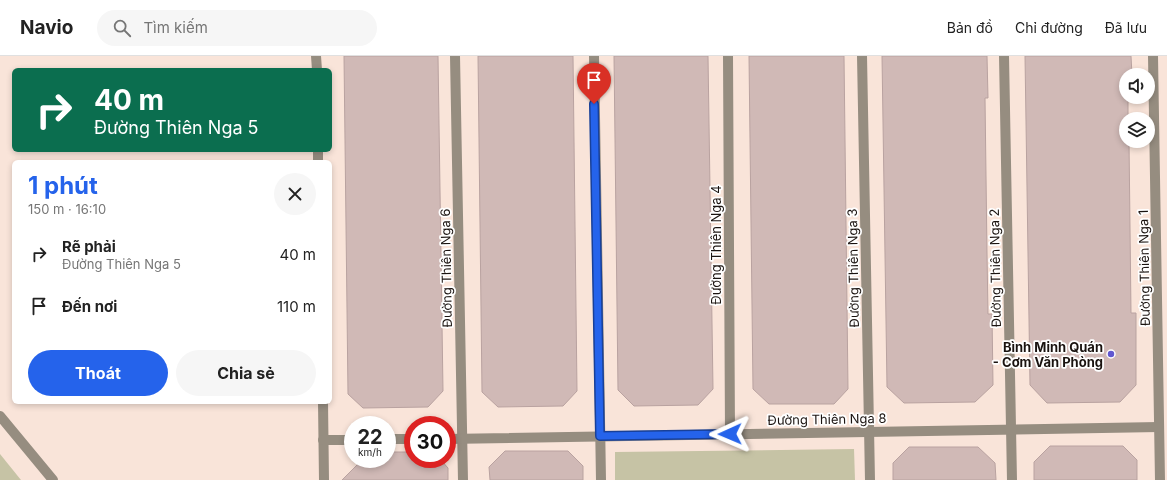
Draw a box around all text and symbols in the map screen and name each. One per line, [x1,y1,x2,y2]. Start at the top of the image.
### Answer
search box [97,10,377,46]
text: Navio [20,16,73,39]
icon: search [111,17,133,39]
text: Tìm kiếm [143,18,208,37]
text: Bản đồ [947,19,993,36]
text: Chỉ đường [1015,19,1083,36]
text: Đã lưu [1105,19,1147,36]
pin [577,63,611,104]
map controls [1119,68,1155,148]
button: sound [1119,68,1155,104]
icon: arrive [583,69,605,91]
text: 40 m [94,83,164,117]
icon: right [28,84,80,136]
button: layers [1119,112,1155,148]
text: Đường Thiên Nga 5 [94,117,259,138]
text: 1 phút [28,171,98,200]
button: close [274,173,316,215]
street label: Đường Thiên Nga 4 [708,185,724,305]
text: 150 m · 16:10 [28,201,106,217]
street label: Đường Thiên Nga 6 [437,208,455,328]
street label: Đường Thiên Nga 3 [844,208,862,328]
street label: Đường Thiên Nga 2 [986,208,1004,328]
street label: Đường Thiên Nga 1 [1135,210,1153,326]
text: Rẽ phải [62,237,116,256]
icon: right [28,243,50,265]
text: 40 m [279,245,316,264]
text: Đường Thiên Nga 5 [62,256,181,272]
icon: arrive [28,295,50,317]
text: Đến nơi [62,297,117,316]
text: 110 m [277,297,316,316]
place label: Bình Minh Quán - Cơm Văn Phòng [993,339,1103,370]
marker: Bình Minh Quán - Cơm Văn Phòng [1106,349,1116,359]
button: Thoát [28,350,168,396]
button: Chia sẻ [176,350,316,396]
street label: Đường Thiên Nga 8 [767,410,887,428]
position arrow [709,413,751,455]
speed limit sign: 30 [404,416,456,468]
text: 22 [357,425,383,449]
text: km/h [358,446,382,458]

